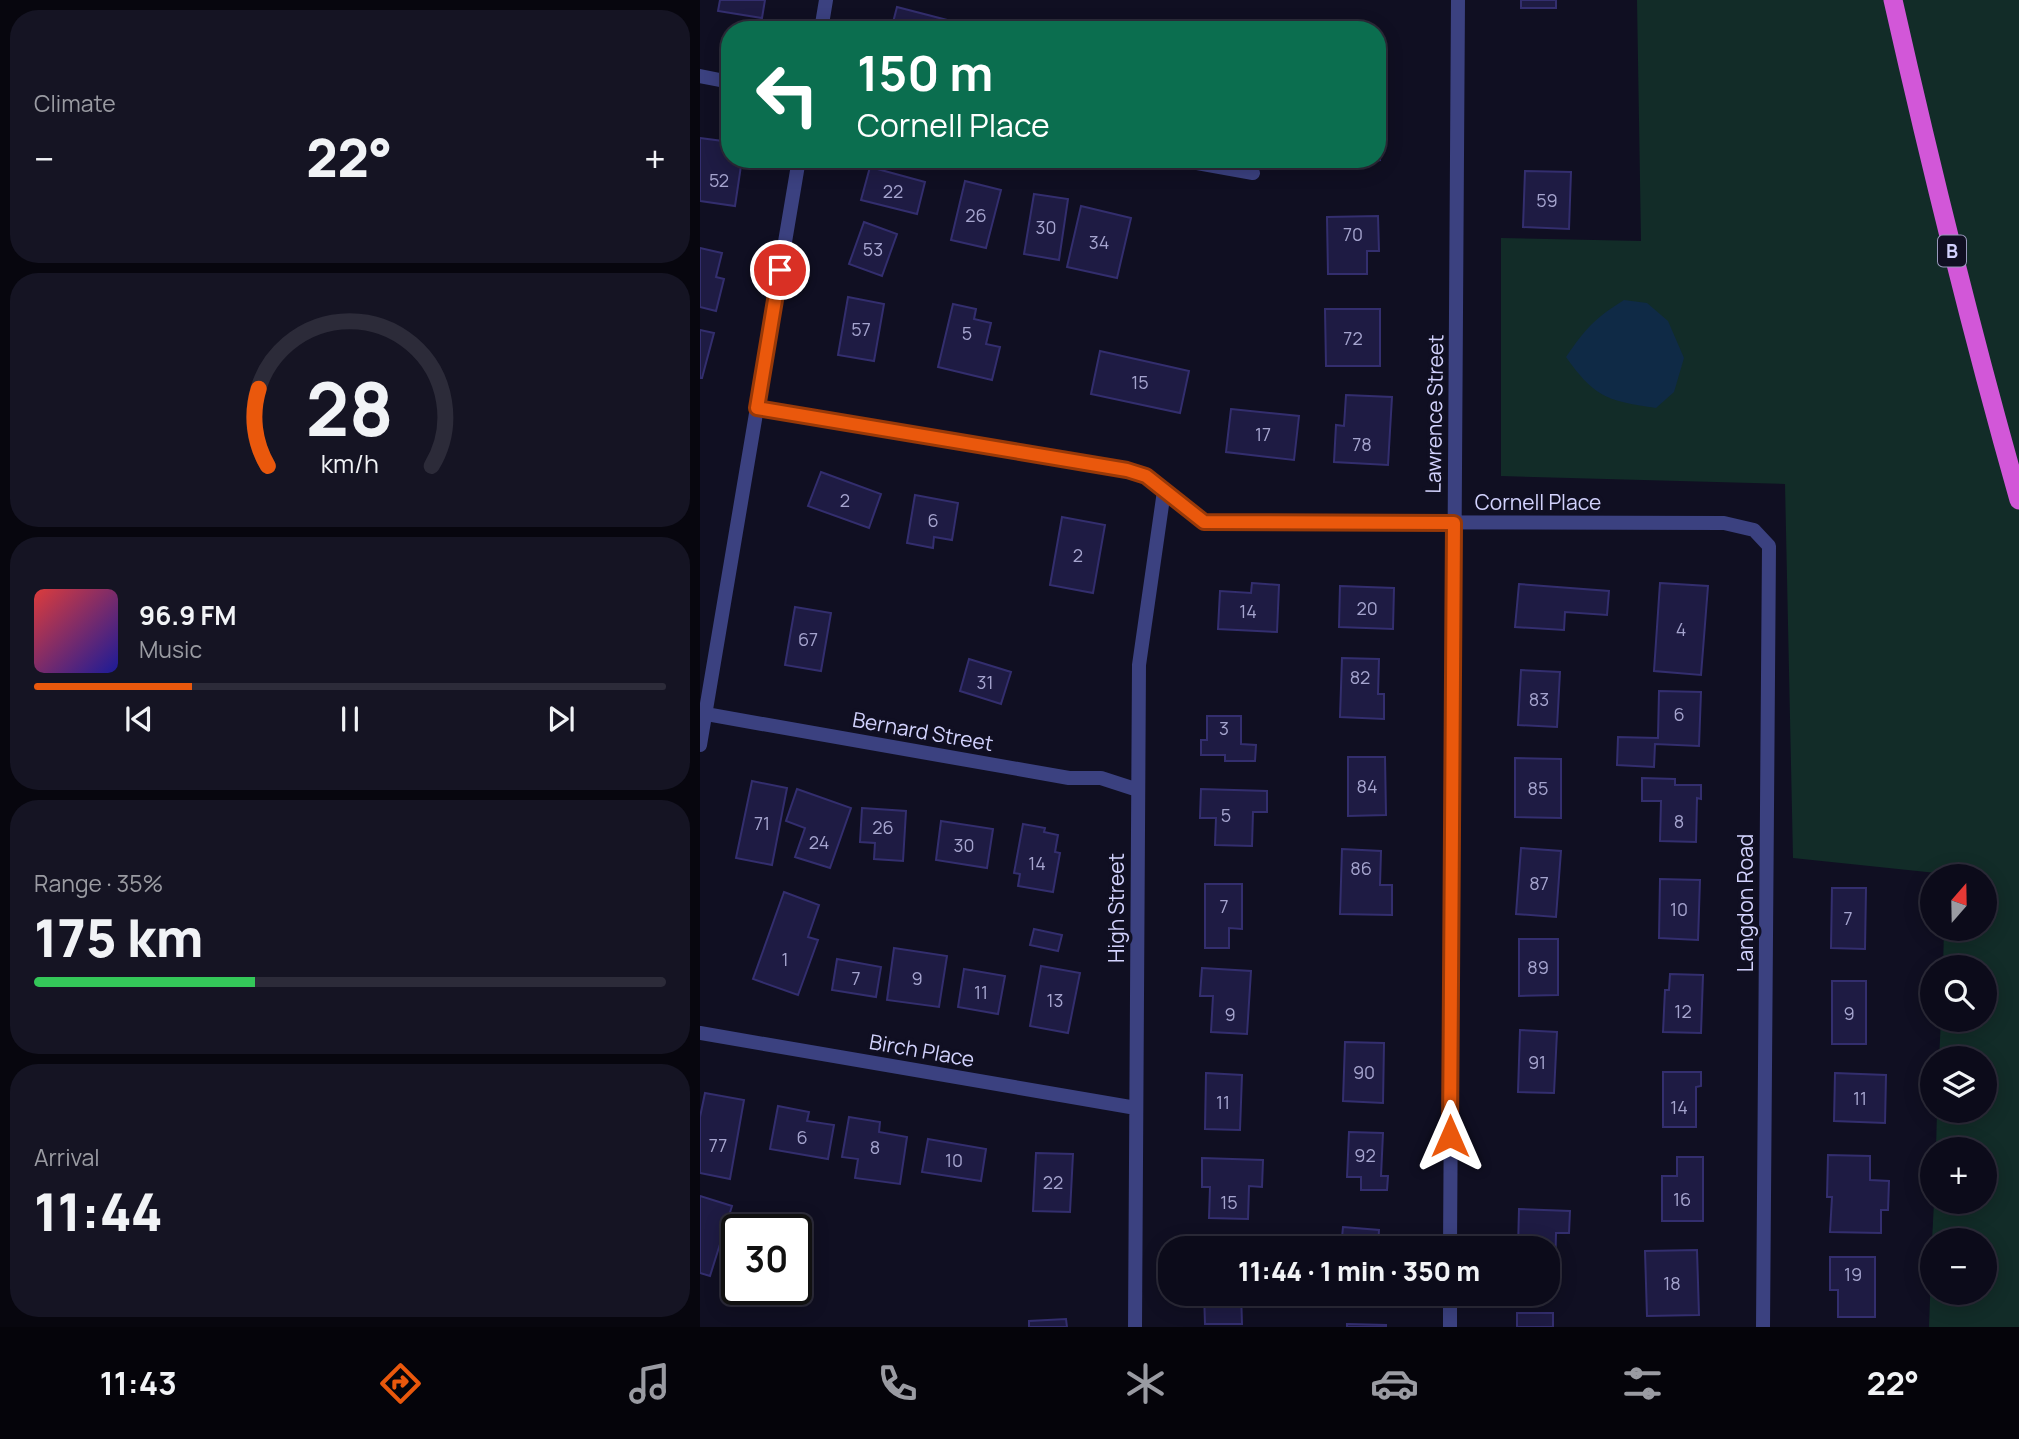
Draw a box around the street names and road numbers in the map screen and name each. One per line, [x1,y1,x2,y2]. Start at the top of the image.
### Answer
road number: B [1938,235,1966,266]
street label: Lawrence Street [1419,334,1449,494]
street label: Cornell Place [1475,488,1601,516]
street label: Bernard Street [850,705,996,757]
street label: Langdon Road [1731,834,1759,972]
street label: High Street [1102,853,1130,963]
street label: Birch Place [867,1027,977,1073]

